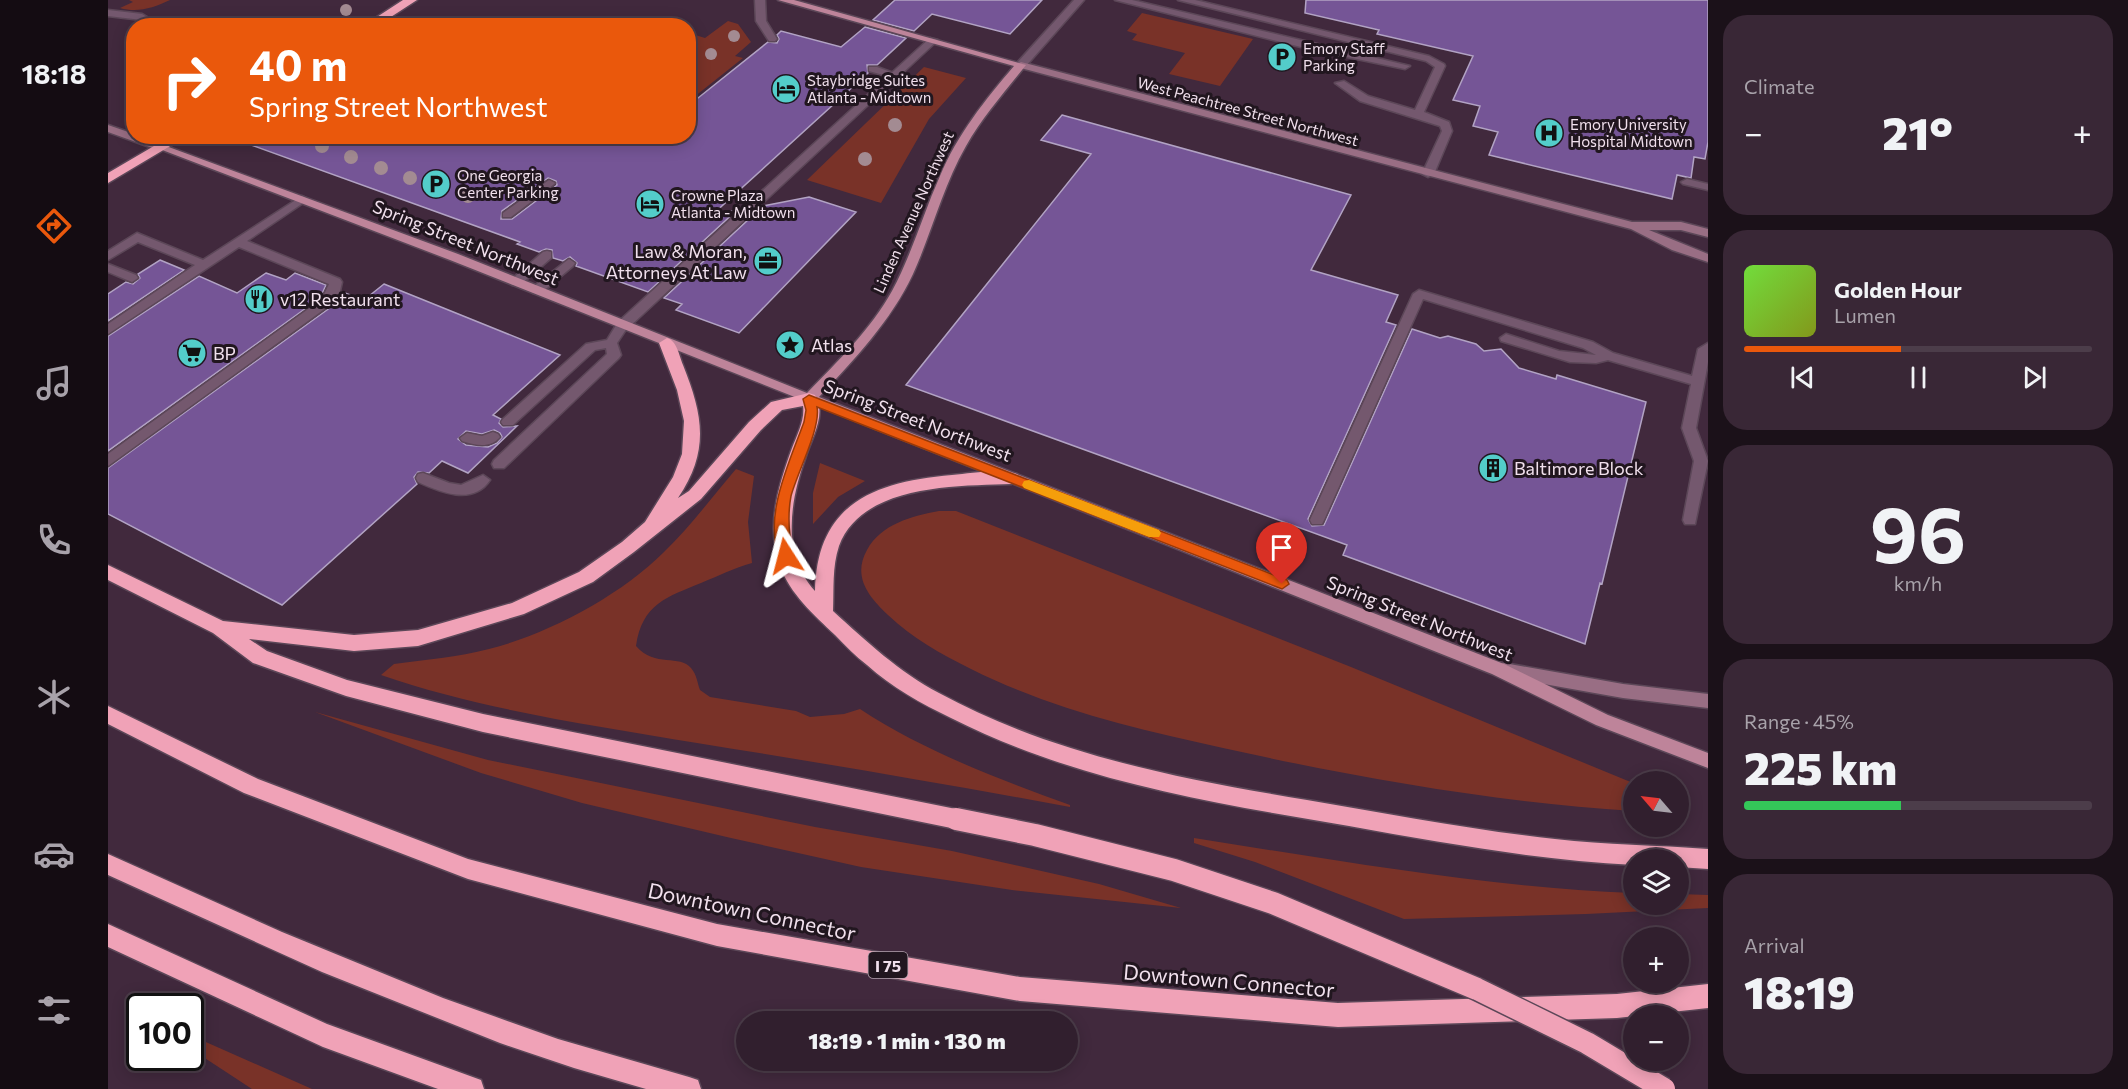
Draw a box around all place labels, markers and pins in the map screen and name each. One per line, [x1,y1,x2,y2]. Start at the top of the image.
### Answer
place label: Emory Staff Parking [1303,39,1385,74]
parking icon: Emory Staff Parking [1266,41,1298,73]
place label: Staybridge Suites Atlanta - Midtown [807,71,931,106]
hotel icon: Staybridge Suites Atlanta - Midtown [770,73,802,105]
place label: Emory University Hospital Midtown [1570,115,1693,150]
hospital icon: Emory University Hospital Midtown [1533,117,1565,149]
place label: One Georgia Center Parking [457,166,559,201]
parking icon: One Georgia Center Parking [420,168,452,200]
place label: Crowne Plaza Atlanta - Midtown [671,186,795,221]
hotel icon: Crowne Plaza Atlanta - Midtown [634,188,666,220]
place label: Law & Moran, Attorneys At Law [606,240,747,283]
office icon: Law & Moran, Attorneys At Law [752,245,784,277]
restaurant icon: v12 Restaurant [243,283,275,315]
place label: v12 Restaurant [280,288,400,310]
place icon: Atlas [774,329,806,361]
place label: Atlas [811,334,852,356]
supermarket icon: BP [176,337,208,369]
place label: BP [213,342,236,364]
building icon: Baltimore Block [1477,452,1509,484]
place label: Baltimore Block [1514,457,1644,479]
pin [1256,522,1307,584]

